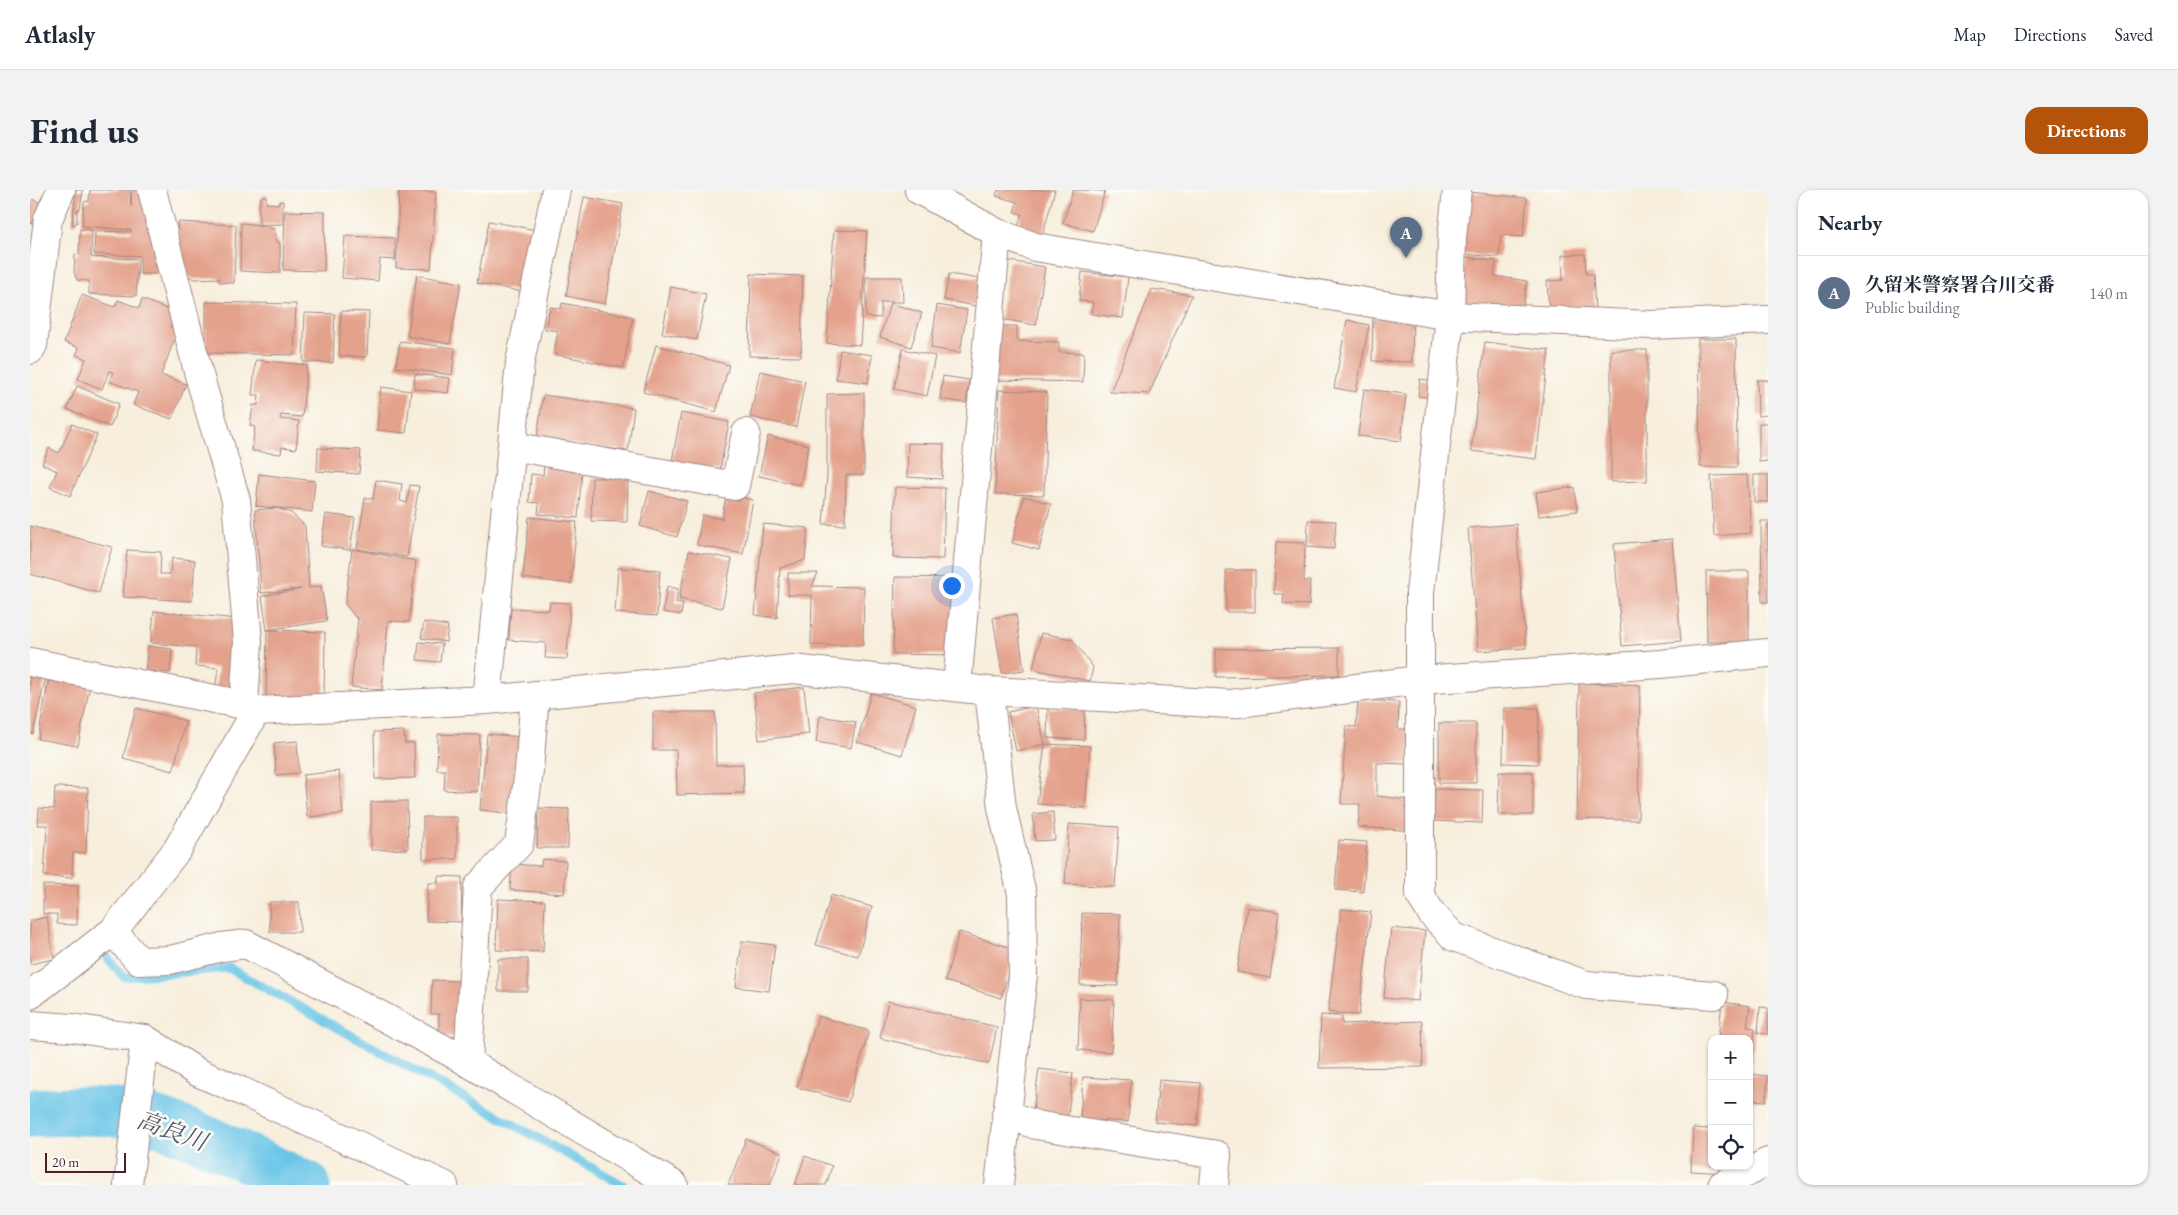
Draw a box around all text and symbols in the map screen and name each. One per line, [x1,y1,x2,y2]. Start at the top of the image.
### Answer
text: Atlasly [25,19,95,50]
text: Map [1954,23,1986,46]
text: Directions [2014,23,2086,46]
text: Saved [2114,23,2153,46]
button: Directions [2025,107,2148,154]
text: Find us [30,108,139,153]
text: Nearby [1818,209,1882,236]
pin: A [1390,217,1422,258]
text: 久留米警察署合川交番 [1865,272,2055,297]
text: A [1828,283,1840,304]
text: 140 m [2089,283,2128,304]
text: Public building [1865,297,1960,318]
your location [939,573,965,599]
map controls [1708,1035,1753,1170]
button: + [1708,1035,1753,1080]
button: − [1708,1080,1753,1125]
water label: 高良川 [133,1104,214,1158]
button: locate [1708,1125,1753,1170]
scale bar [45,1150,126,1173]
text: 20 m [52,1153,79,1171]

